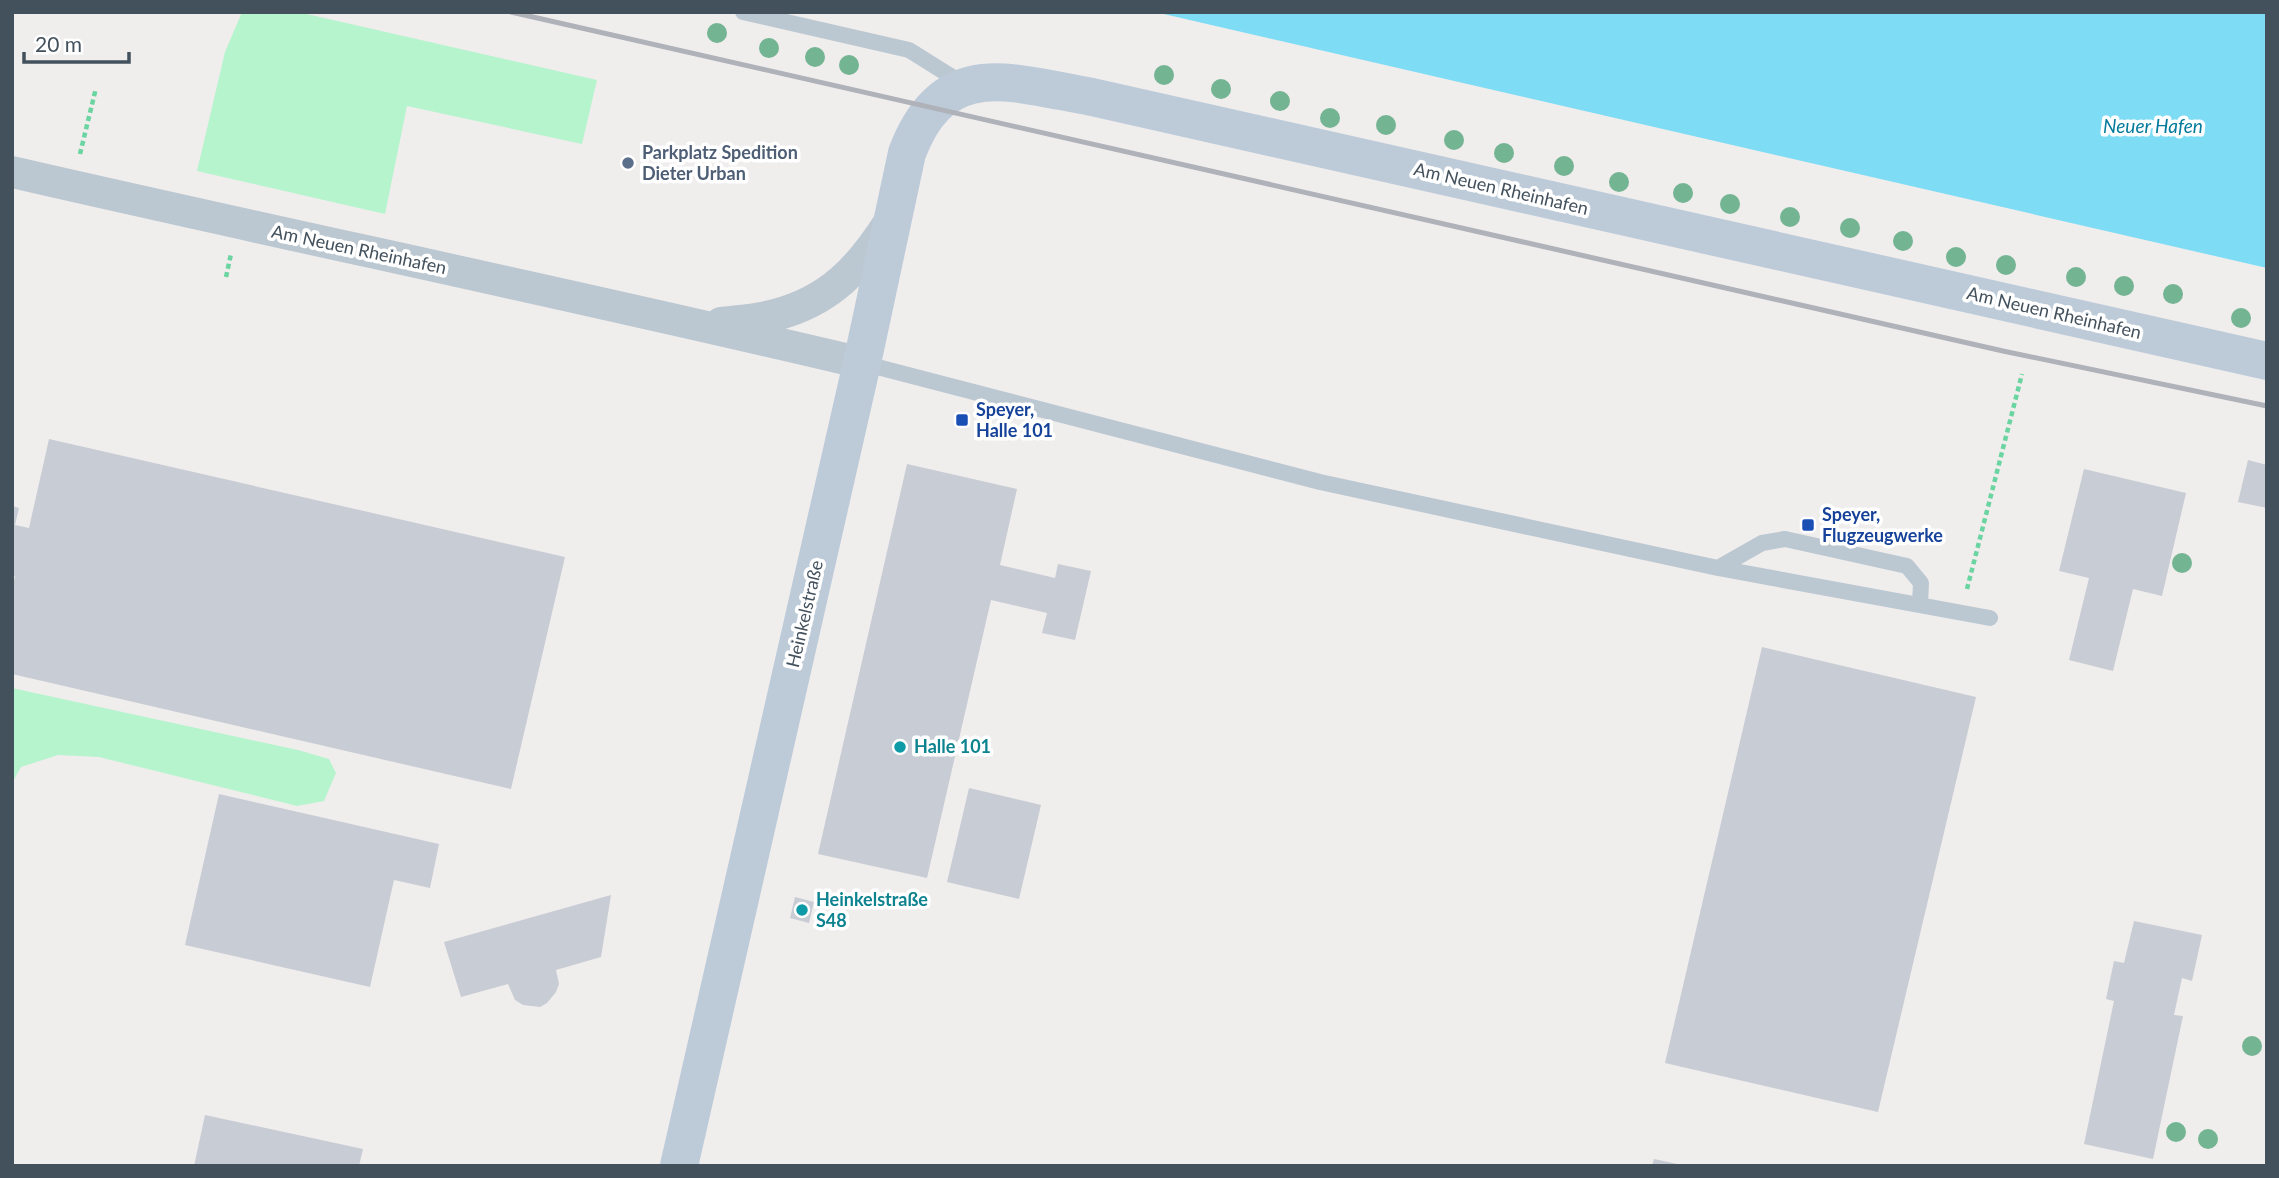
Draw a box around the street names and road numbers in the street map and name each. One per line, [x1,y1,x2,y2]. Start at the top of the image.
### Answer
street label: Am Neuen Rheinhafen [1412,157,1591,219]
street label: Am Neuen Rheinhafen [270,220,449,278]
street label: Am Neuen Rheinhafen [1965,281,2144,343]
street label: Heinkelstraße [781,558,827,669]

